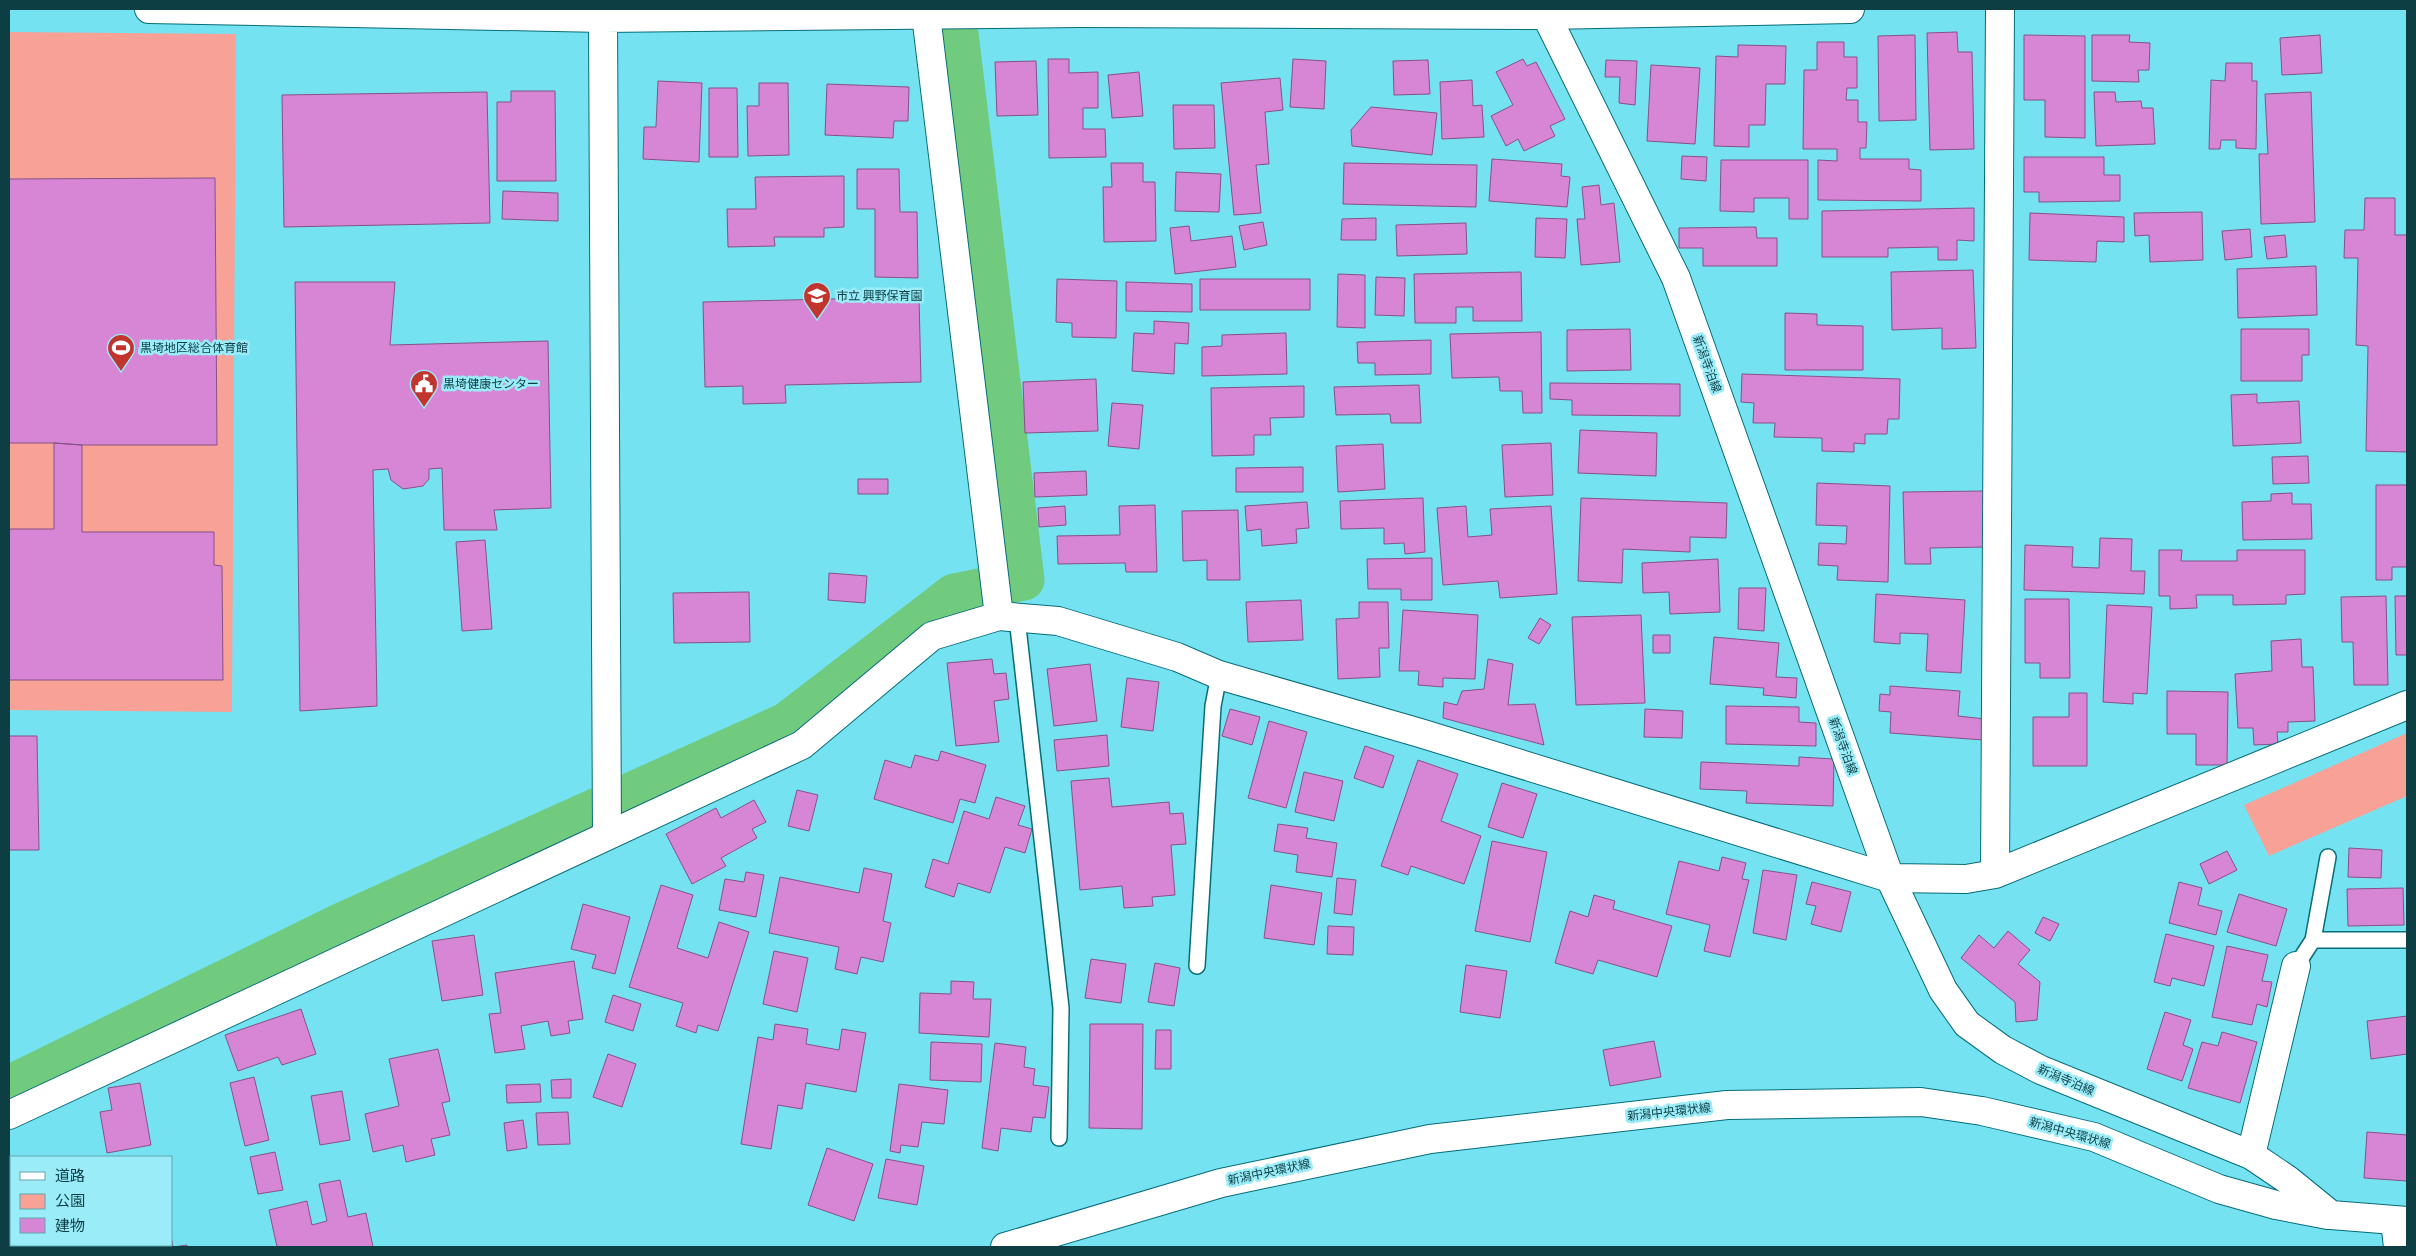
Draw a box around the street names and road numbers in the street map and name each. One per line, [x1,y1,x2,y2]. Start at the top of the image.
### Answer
street label: 新潟寺泊線 [1688,333,1725,395]
street label: 新潟寺泊線 [1824,715,1861,777]
street label: 新潟寺泊線 [2035,1061,2097,1100]
street label: 新潟中央環状線 [1626,1100,1712,1125]
street label: 新潟中央環状線 [2027,1114,2113,1153]
street label: 新潟中央環状線 [1226,1155,1312,1190]

